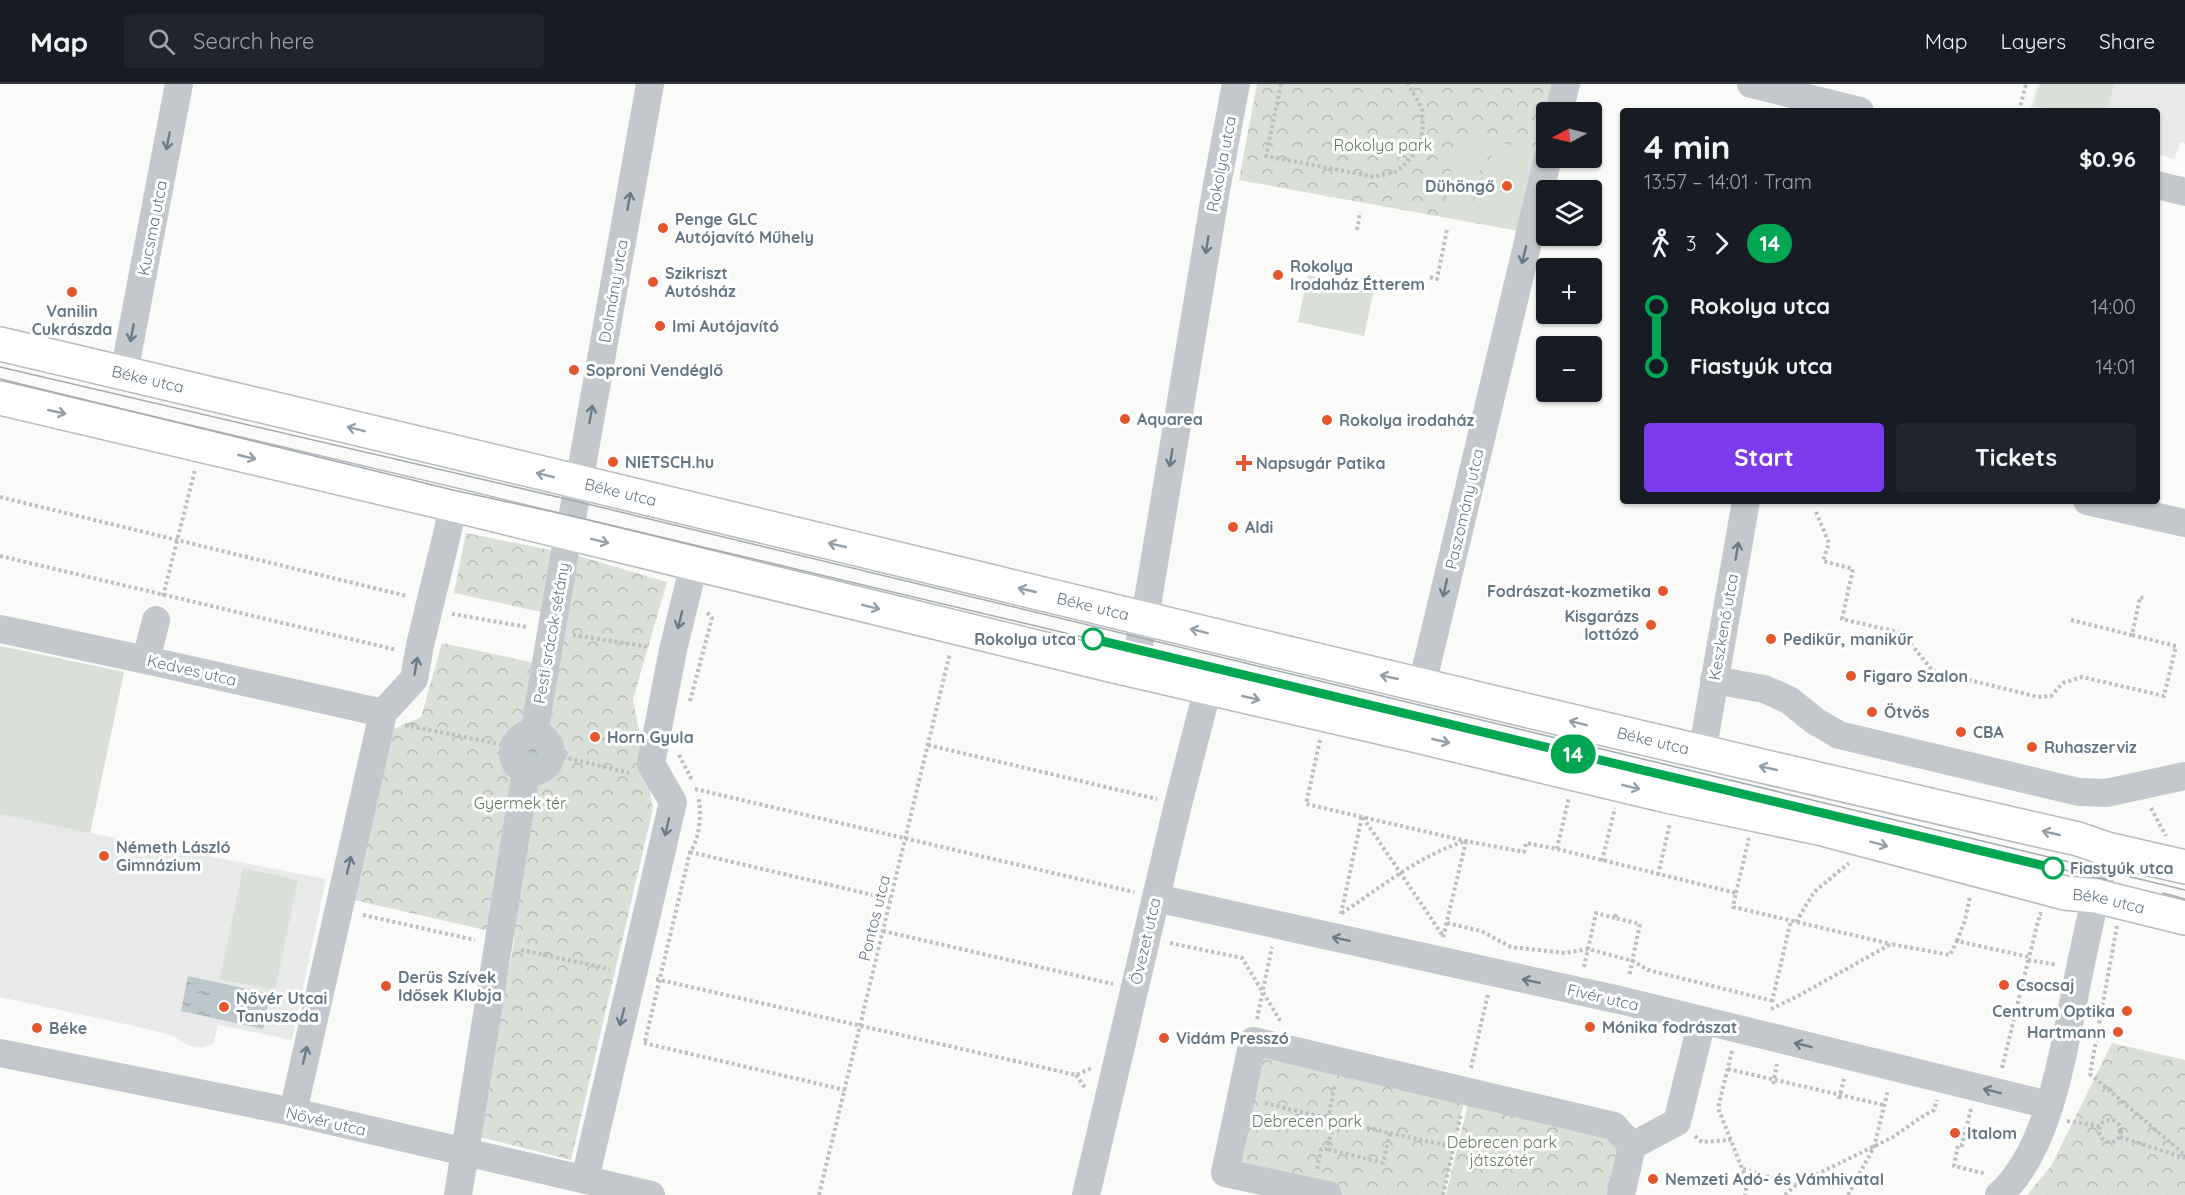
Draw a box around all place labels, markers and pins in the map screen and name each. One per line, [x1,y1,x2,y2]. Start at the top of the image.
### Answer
place label: Dühöngő [1425,176,1495,196]
marker: Dühöngő [1500,179,1514,193]
place label: Penge GLC Autójavító Műhely [675,209,814,247]
marker: Penge GLC Autójavító Műhely [656,221,670,235]
place label: Rokolya Irodaház Étterem [1290,256,1425,294]
place label: Szikriszt Autósház [665,263,736,301]
marker: Rokolya Irodaház Étterem [1271,268,1285,282]
marker: Szikriszt Autósház [646,275,660,289]
marker: Vanilin Cukrászda [65,285,79,299]
place label: Vanilin Cukrászda [32,301,112,339]
place label: Imi Autójavító [672,316,779,336]
marker: Imi Autójavító [653,319,667,333]
place label: Soproni Vendéglő [586,360,723,380]
marker: Soproni Vendéglő [567,363,581,377]
place label: Aquarea [1137,409,1203,429]
place label: Rokolya irodaház [1339,410,1475,430]
marker: Aquarea [1118,412,1132,426]
marker: Rokolya irodaház [1320,413,1334,427]
place label: NIETSCH.hu [625,452,714,472]
place label: Napsugár Patika [1256,453,1385,473]
marker: NIETSCH.hu [606,455,620,469]
marker: Napsugár Patika [1237,456,1251,470]
place label: Aldi [1245,517,1273,537]
marker: Aldi [1226,520,1240,534]
place label: Fodrászat-kozmetika [1487,581,1651,601]
marker: Fodrászat-kozmetika [1656,584,1670,598]
place label: Kisgarázs lottózó [1565,606,1639,644]
marker: Kisgarázs lottózó [1644,618,1658,632]
marker: Rokolya utca [1082,628,1104,650]
place label: Rokolya utca [974,629,1076,649]
place label: Pedikűr, manikűr [1783,629,1914,649]
marker: Pedikűr, manikűr [1764,632,1778,646]
place label: Figaro Szalon [1863,666,1968,686]
marker: Figaro Szalon [1844,669,1858,683]
place label: Ötvös [1884,702,1930,722]
marker: Ötvös [1865,705,1879,719]
place label: CBA [1973,722,2005,742]
marker: CBA [1954,725,1968,739]
place label: Horn Gyula [607,727,694,747]
marker: Horn Gyula [588,730,602,744]
place label: Ruhaszerviz [2044,737,2137,757]
marker: Ruhaszerviz [2025,740,2039,754]
place label: Németh László Gimnázium [116,837,231,875]
marker: Németh László Gimnázium [97,849,111,863]
marker: Fiastyúk utca [2042,857,2064,879]
place label: Fiastyúk utca [2070,858,2174,878]
place label: Derűs Szívek Idősek Klubja [398,967,502,1005]
place label: Csocsaj [2016,975,2074,995]
marker: Csocsaj [1997,978,2011,992]
marker: Derűs Szívek Idősek Klubja [379,979,393,993]
place label: Nővér Utcai Tanuszoda [236,988,327,1026]
marker: Nővér Utcai Tanuszoda [217,1000,231,1014]
place label: Centrum Optika [1992,1001,2115,1021]
marker: Centrum Optika [2120,1004,2134,1018]
place label: Mónika fodrászat [1602,1017,1737,1037]
place label: Béke [49,1018,87,1038]
marker: Mónika fodrászat [1583,1020,1597,1034]
marker: Béke [30,1021,44,1035]
place label: Hartmann [2027,1022,2106,1042]
marker: Hartmann [2111,1025,2125,1039]
place label: Vidám Presszó [1176,1028,1289,1048]
marker: Vidám Presszó [1157,1031,1171,1045]
place label: Italom [1967,1123,2017,1143]
marker: Italom [1948,1126,1962,1140]
place label: Nemzeti Adó- és Vámhivatal [1665,1169,1884,1189]
marker: Nemzeti Adó- és Vámhivatal [1646,1172,1660,1186]

